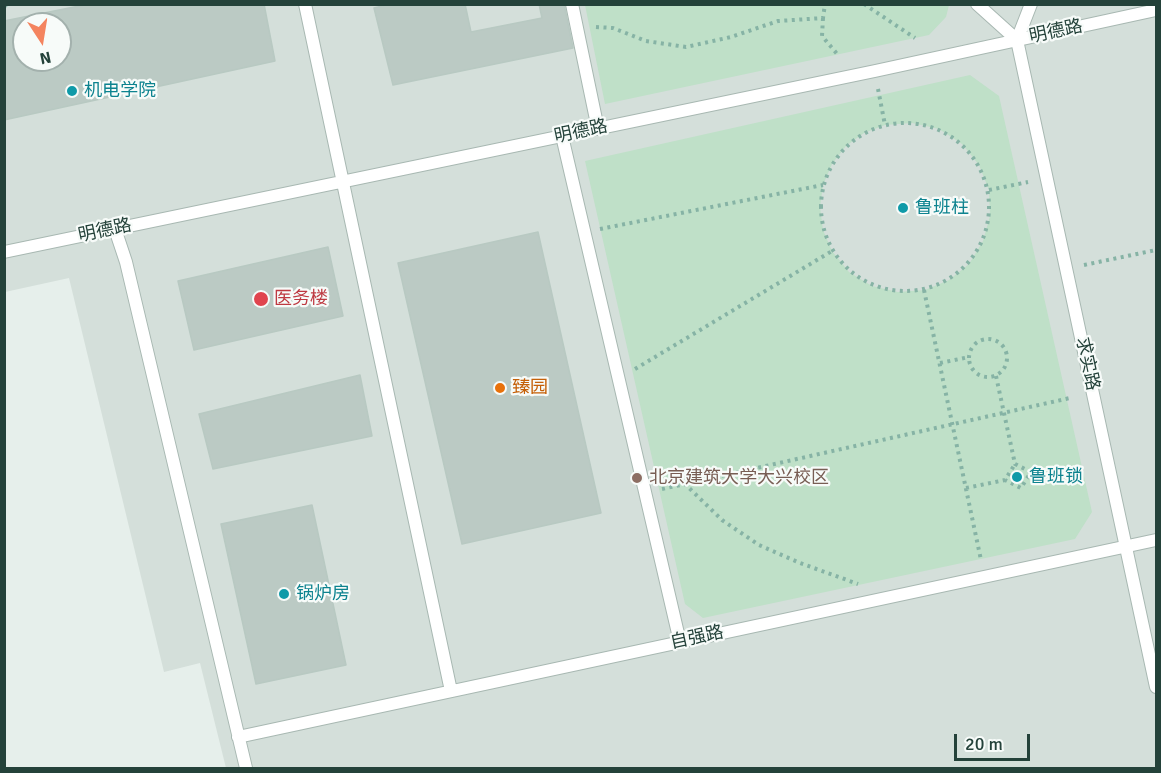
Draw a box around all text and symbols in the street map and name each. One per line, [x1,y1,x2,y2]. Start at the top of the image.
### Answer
north arrow [12,12,72,72]
street label: 明德路 [1027,16,1085,48]
text: N [38,47,53,69]
place label: 机电学院 [84,80,156,102]
marker: 机电学院 [65,84,79,98]
street label: 明德路 [552,116,610,148]
place label: 鲁班柱 [915,197,969,219]
marker: 鲁班柱 [896,201,910,215]
street label: 明德路 [76,215,134,247]
place label: 医务楼 [274,288,328,310]
marker: 医务楼 [252,290,270,308]
street label: 求实路 [1071,335,1103,393]
place label: 臻园 [512,377,548,399]
marker: 臻园 [493,381,507,395]
place label: 鲁班锁 [1029,466,1083,488]
place label: 北京建筑大学大兴校区 [649,467,829,489]
marker: 鲁班锁 [1010,470,1024,484]
marker: 北京建筑大学大兴校区 [630,471,644,485]
place label: 锅炉房 [296,583,350,605]
marker: 锅炉房 [277,587,291,601]
street label: 自强路 [668,622,726,654]
scale bar [957,722,1034,760]
text: 20 m [965,733,1003,755]

